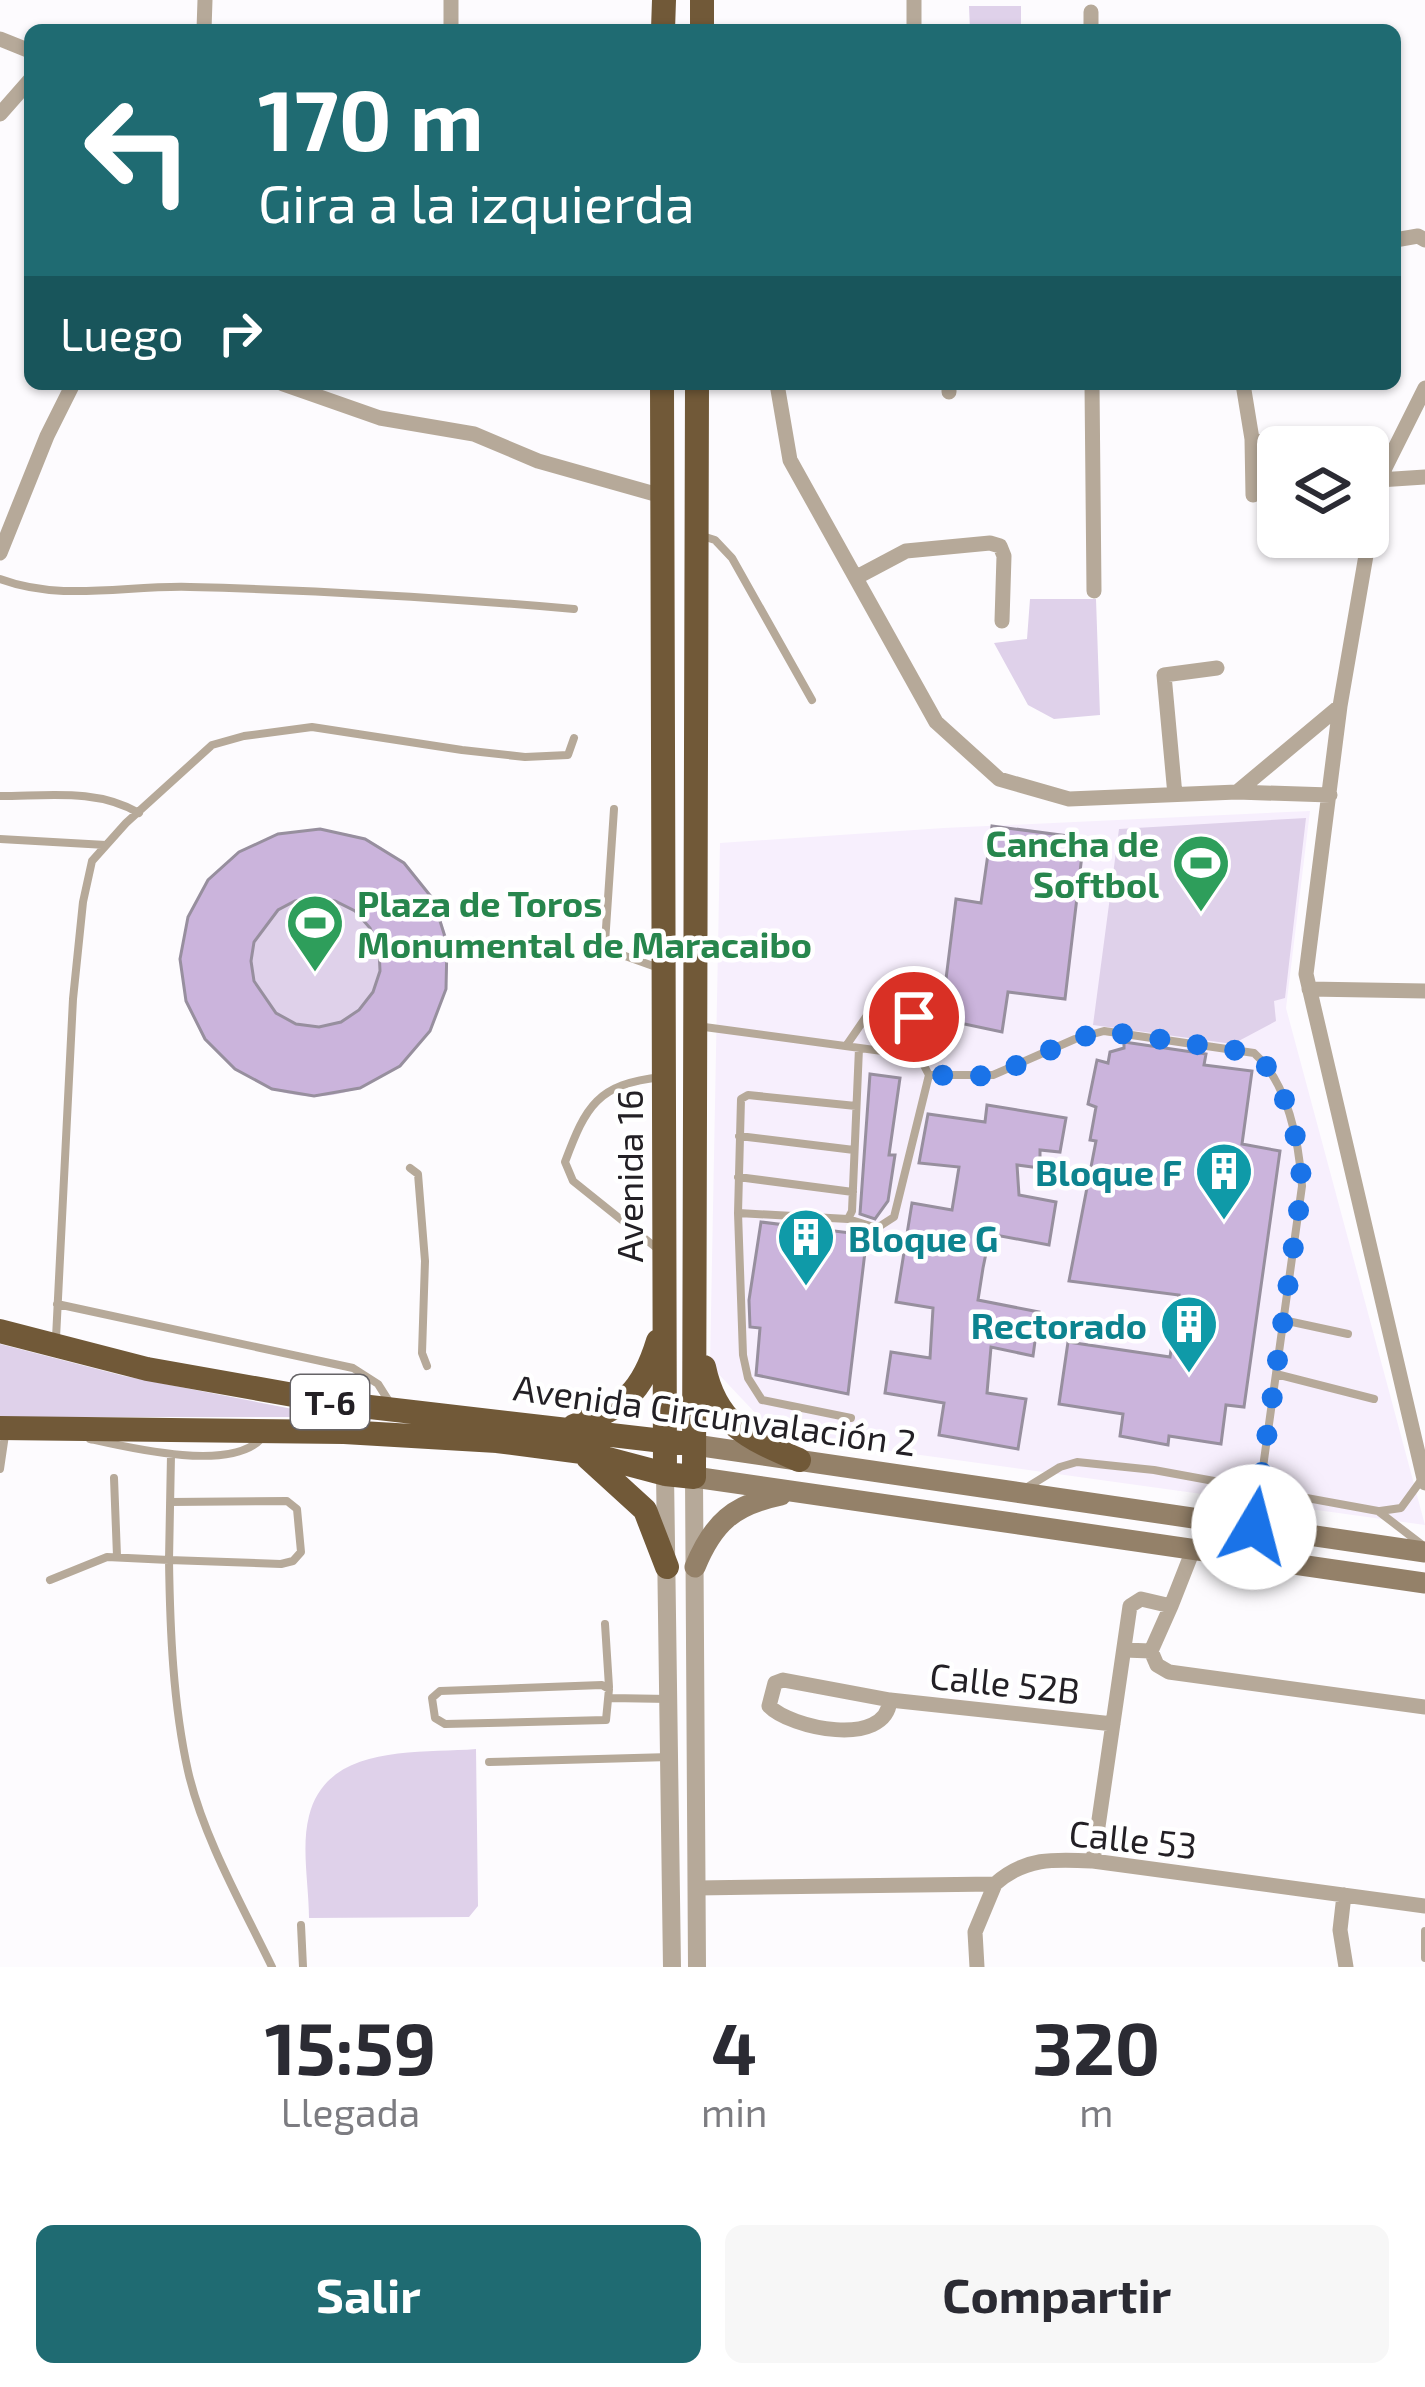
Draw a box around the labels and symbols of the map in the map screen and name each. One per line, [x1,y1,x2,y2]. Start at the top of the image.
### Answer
place label: Cancha de Softbol [986,821,1159,905]
sports icon: Cancha de Softbol [1170,832,1232,914]
place label: Plaza de Toros Monumental de Maracaibo [357,881,812,965]
sports icon: Plaza de Toros Monumental de Maracaibo [284,892,346,974]
pin [863,966,965,1068]
street label: Avenida 16 [607,1089,650,1263]
building icon: Bloque F [1193,1140,1255,1222]
place label: Bloque F [1035,1150,1182,1193]
building icon: Bloque G [775,1206,837,1288]
place label: Bloque G [848,1216,998,1259]
building icon: Rectorado [1158,1293,1220,1375]
place label: Rectorado [971,1303,1147,1346]
street label: Avenida Circunvalación 2 [511,1364,919,1464]
road number: T-6 [291,1375,369,1429]
position arrow [1191,1464,1317,1590]
street label: Calle 52B [928,1653,1082,1711]
street label: Calle 53 [1067,1810,1199,1866]

